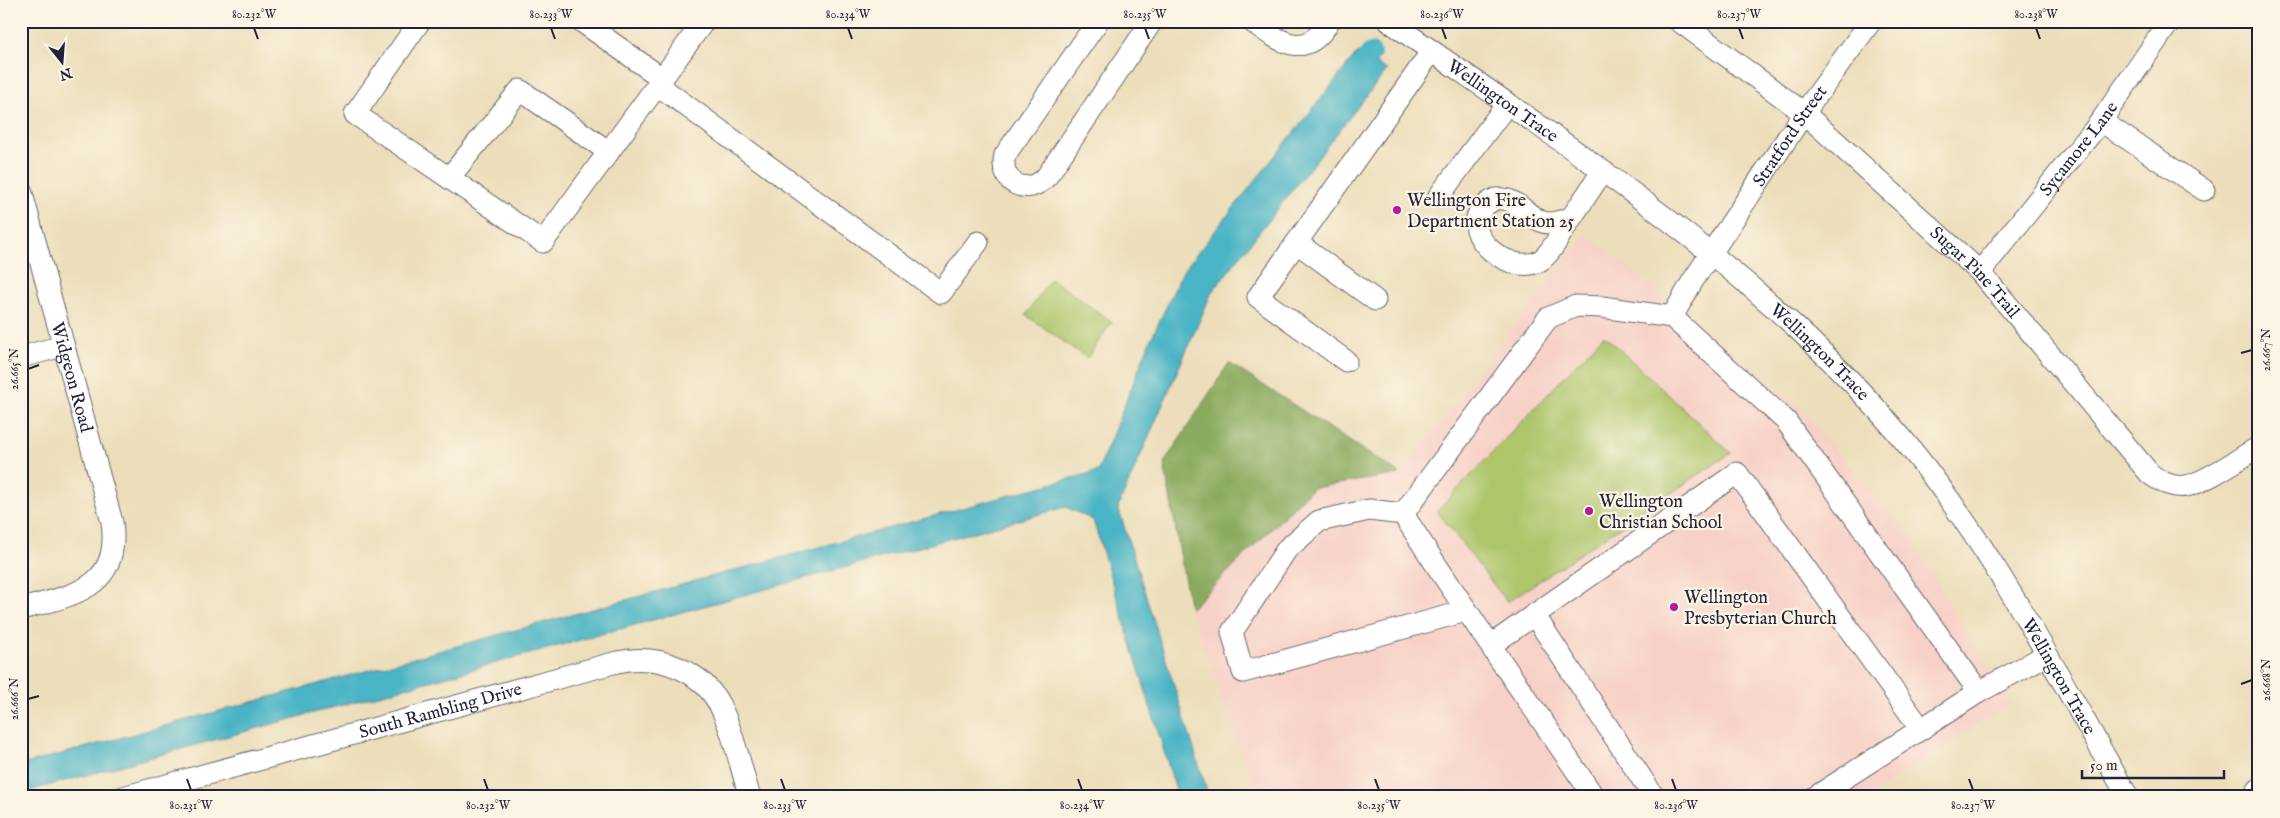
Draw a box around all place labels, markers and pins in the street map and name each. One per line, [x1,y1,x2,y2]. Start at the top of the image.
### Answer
place label: Wellington Fire Department Station 25 [1407,190,1574,234]
marker: Wellington Fire Department Station 25 [1391,204,1403,216]
place label: Wellington Christian School [1599,491,1722,535]
marker: Wellington Christian School [1583,505,1595,517]
place label: Wellington Presbyterian Church [1684,587,1837,631]
marker: Wellington Presbyterian Church [1668,601,1680,613]

